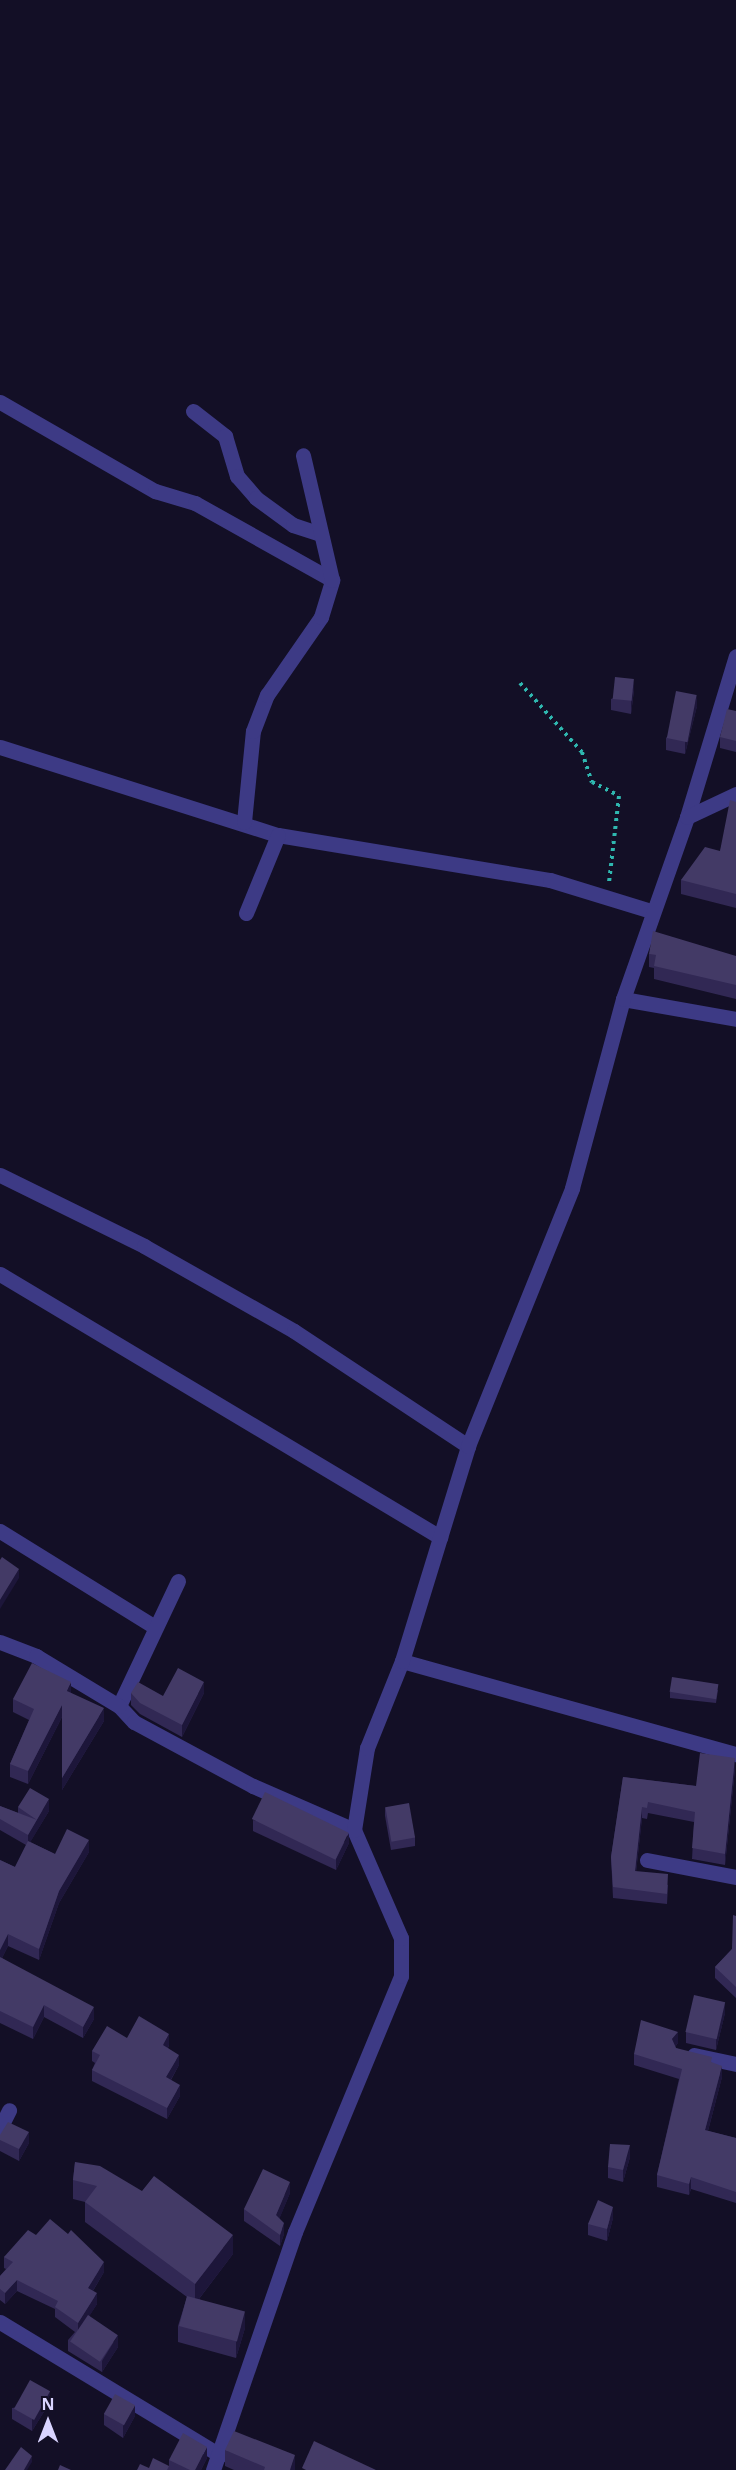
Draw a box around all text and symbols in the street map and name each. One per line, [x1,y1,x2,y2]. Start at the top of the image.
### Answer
north arrow [18,2392,78,2452]
text: N [41,2393,55,2415]

